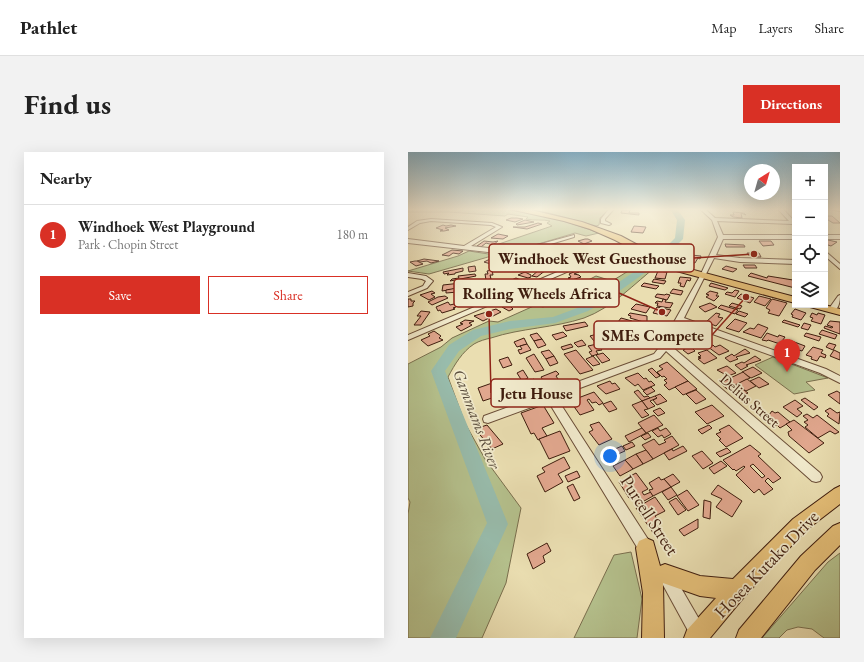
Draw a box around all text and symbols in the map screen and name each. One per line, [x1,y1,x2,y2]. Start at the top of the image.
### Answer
text: Pathlet [20,15,77,40]
text: Map [711,19,736,37]
text: Layers [758,19,793,37]
text: Share [815,19,844,37]
button: Directions [743,85,840,123]
text: Find us [24,86,111,122]
north arrow [744,164,780,200]
map controls [792,164,828,308]
button: + [792,164,828,200]
text: Nearby [40,167,92,189]
button: − [792,200,828,236]
text: Windhoek West Playground [78,217,255,236]
text: 1 [50,226,56,243]
text: 180 m [337,226,368,243]
text: Park · Chopin Street [78,236,178,253]
button: locate [792,236,828,272]
callout: Windhoek West Guesthouse [489,244,694,272]
text: Windhoek West Guesthouse [498,248,687,269]
button: layers [792,272,828,308]
button: Save [40,276,200,314]
button: Share [208,276,368,314]
callout: Rolling Wheels Africa [454,279,619,307]
text: Rolling Wheels Africa [463,283,612,304]
callout: SMEs Compete [594,321,712,349]
text: SMEs Compete [602,325,704,346]
pin: 1 [774,339,800,372]
water label: Gammams River [448,366,506,473]
street label: Delius Street [716,369,784,431]
callout: Jetu House [491,379,580,407]
text: Jetu House [497,383,573,404]
your location [600,446,620,466]
street label: Purcell Street [616,470,685,560]
street label: Hosea Kutako Drive [709,505,823,623]

